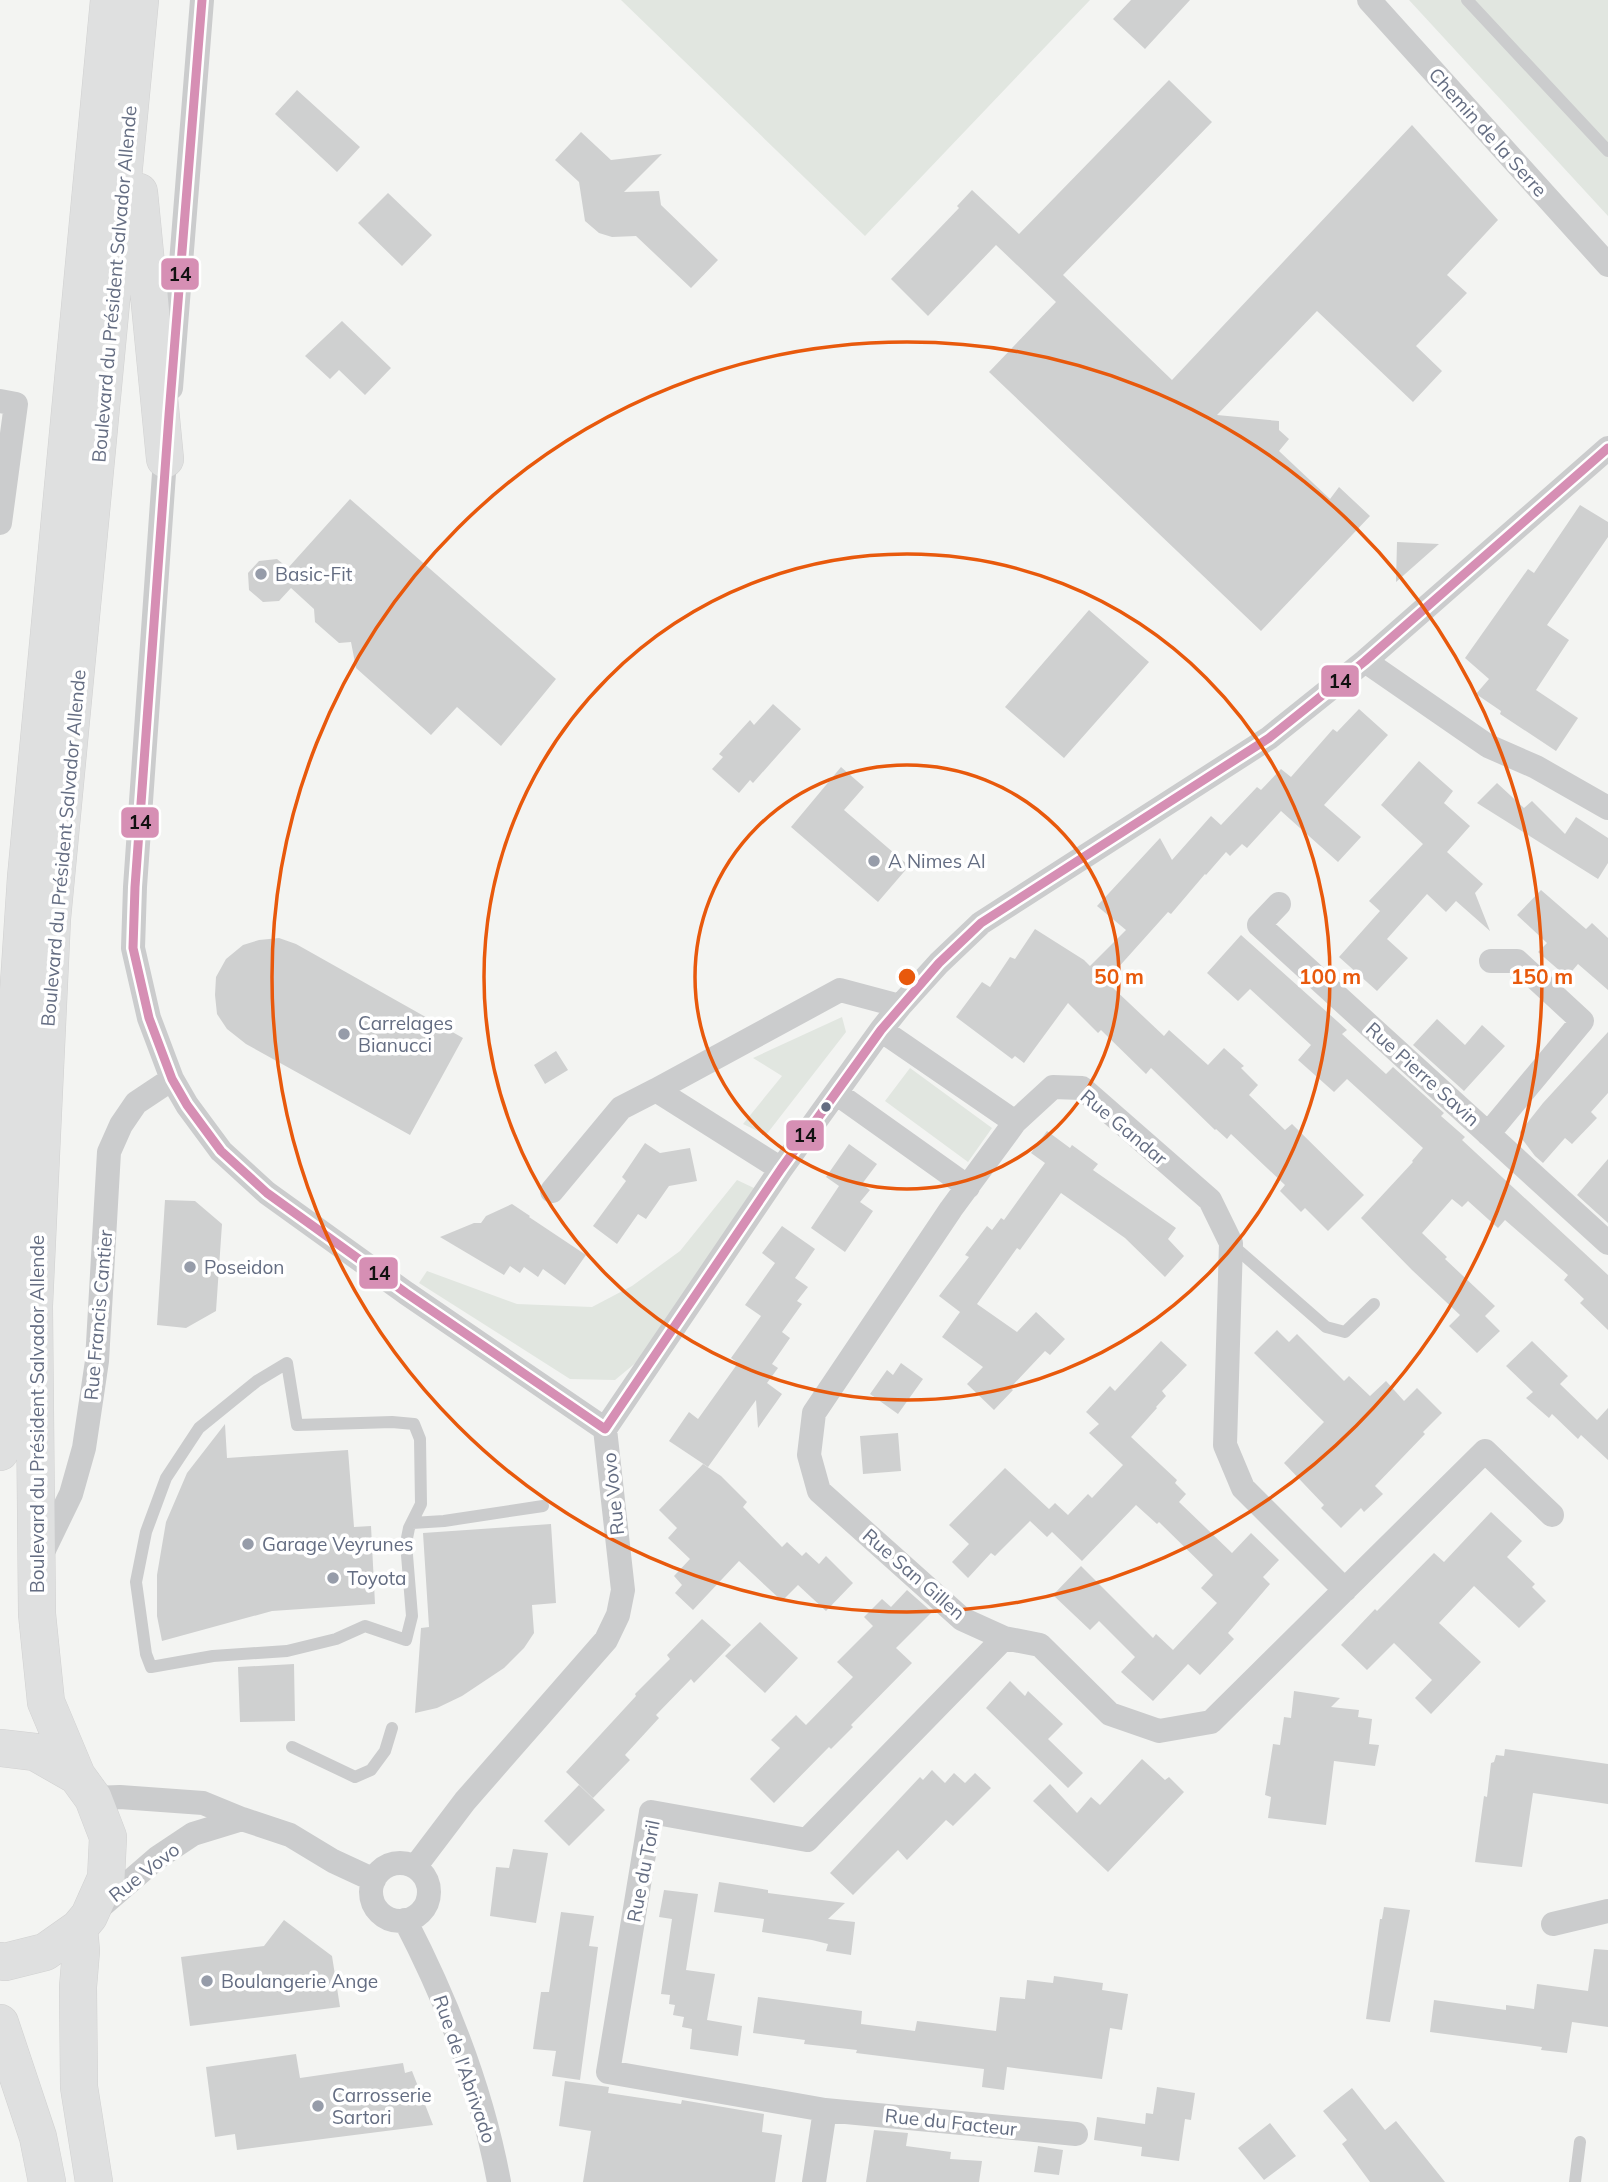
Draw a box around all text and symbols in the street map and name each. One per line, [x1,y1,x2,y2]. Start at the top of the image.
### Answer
street label: Chemin de la Serre [1424,62,1552,202]
street label: Boulevard du Président Salvador Allende [86,104,142,464]
line badge: 14 [160,257,200,291]
text: 14 [169,262,192,286]
place label: Basic-Fit [275,562,353,586]
marker: Basic-Fit [253,566,269,582]
line badge: 14 [1320,664,1360,698]
street label: Boulevard du Président Salvador Allende [35,668,91,1028]
text: 14 [1329,669,1352,693]
line badge: 14 [120,806,160,839]
text: 14 [129,810,152,834]
place label: A Nimes Al [888,849,986,873]
marker: A Nimes Al [866,853,882,869]
text: 50 m [1094,963,1144,989]
text: 100 m [1299,963,1361,989]
text: 150 m [1511,963,1573,989]
centre of rings [895,965,919,989]
place label: Carrelages Bianucci [358,1011,453,1057]
street label: Rue Pierre Savin [1361,1017,1485,1131]
marker: Carrelages Bianucci [336,1026,352,1042]
street label: Rue Gandar [1076,1084,1172,1170]
unlabelled marker [819,1100,833,1114]
line badge: 14 [785,1119,825,1152]
text: 14 [794,1123,817,1147]
street label: Rue Francis Cantier [79,1229,117,1401]
street label: Boulevard du Président Salvador Allende [25,1235,49,1593]
place label: Poseidon [204,1255,284,1279]
line badge: 14 [358,1256,399,1290]
marker: Poseidon [182,1259,198,1275]
text: 14 [368,1261,391,1285]
street label: Rue Vovo [597,1451,629,1537]
street label: Rue San Gillen [858,1523,970,1625]
place label: Garage Veyrunes [262,1532,413,1556]
marker: Garage Veyrunes [240,1536,256,1552]
place label: Toyota [347,1566,407,1590]
marker: Toyota [325,1570,341,1586]
street label: Rue du Toril [621,1818,665,1924]
street label: Rue Vovo [104,1837,184,1907]
place label: Boulangerie Ange [221,1969,378,1993]
marker: Boulangerie Ange [199,1973,215,1989]
street label: Rue de l'Abrivado [428,1992,502,2146]
place label: Carrosserie Sartori [332,2083,432,2129]
marker: Carrosserie Sartori [310,2098,326,2114]
street label: Rue du Facteur [884,2103,1018,2141]

